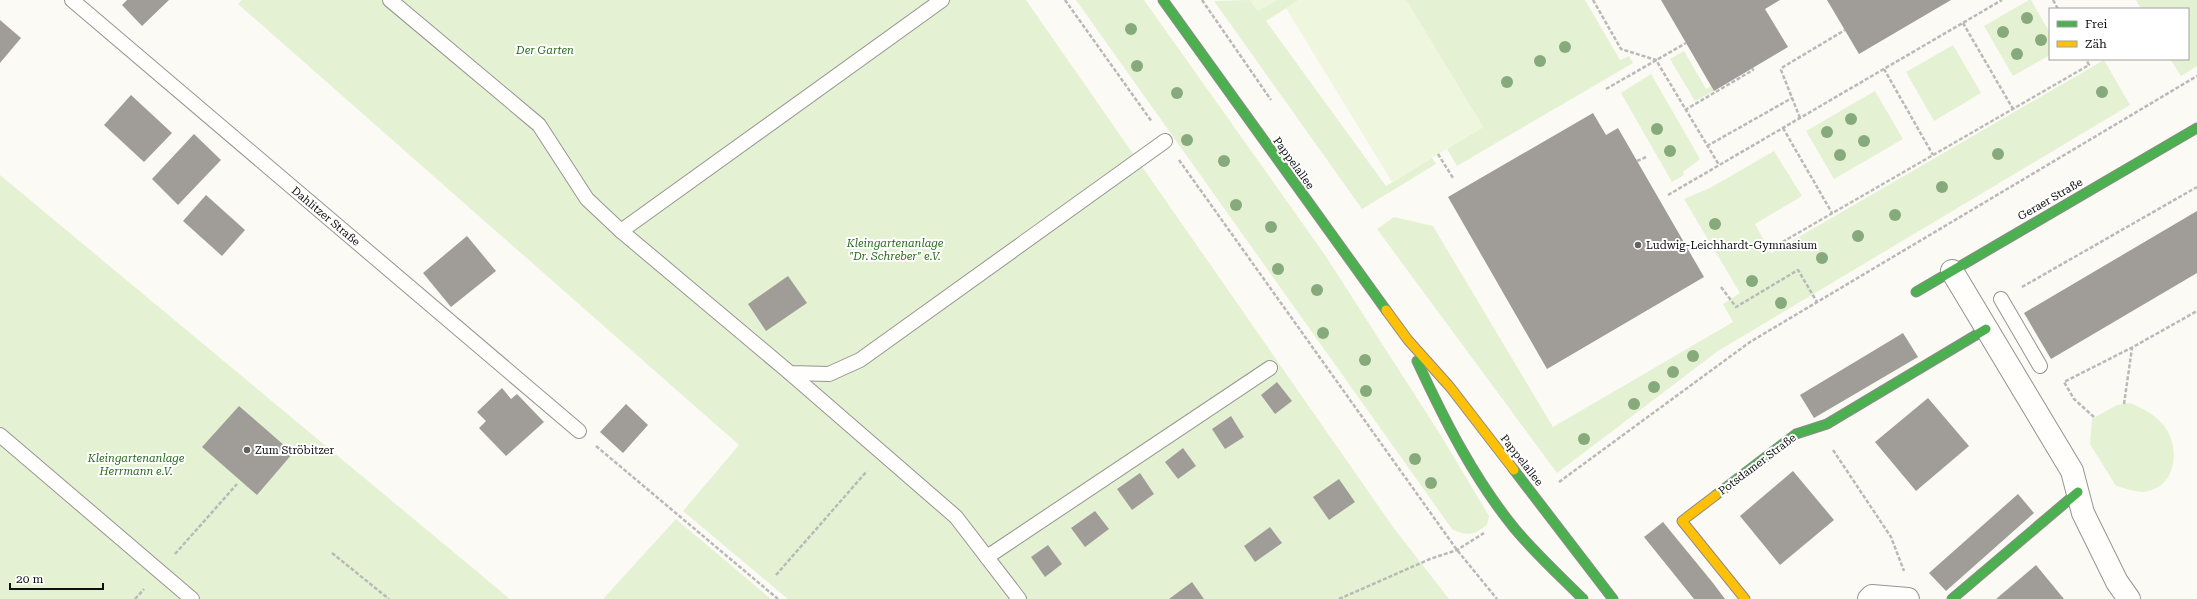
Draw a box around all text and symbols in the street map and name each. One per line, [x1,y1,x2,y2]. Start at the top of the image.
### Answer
legend [2049,8,2189,60]
text: Frei [2085,17,2107,31]
text: Zäh [2085,37,2107,51]
park label: Der Garten [515,44,574,57]
street label: Pappelallee [1270,135,1317,192]
street label: Geraer Straße [2016,176,2085,223]
street label: Dahlitzer Straße [289,184,362,249]
park label: Kleingartenanlage "Dr. Schreber" e.V. [846,237,944,263]
place label: Ludwig-Leichhardt-Gymnasium [1646,239,1817,252]
marker: Ludwig-Leichhardt-Gymnasium [1633,240,1643,250]
street label: Potsdamer Straße [1716,431,1799,498]
street label: Pappelallee [1498,432,1546,488]
place label: Zum Ströbitzer [255,444,335,457]
marker: Zum Ströbitzer [242,445,252,455]
park label: Kleingartenanlage Herrmann e.V. [87,452,185,478]
scale bar [10,565,103,591]
text: 20 m [16,572,43,586]

